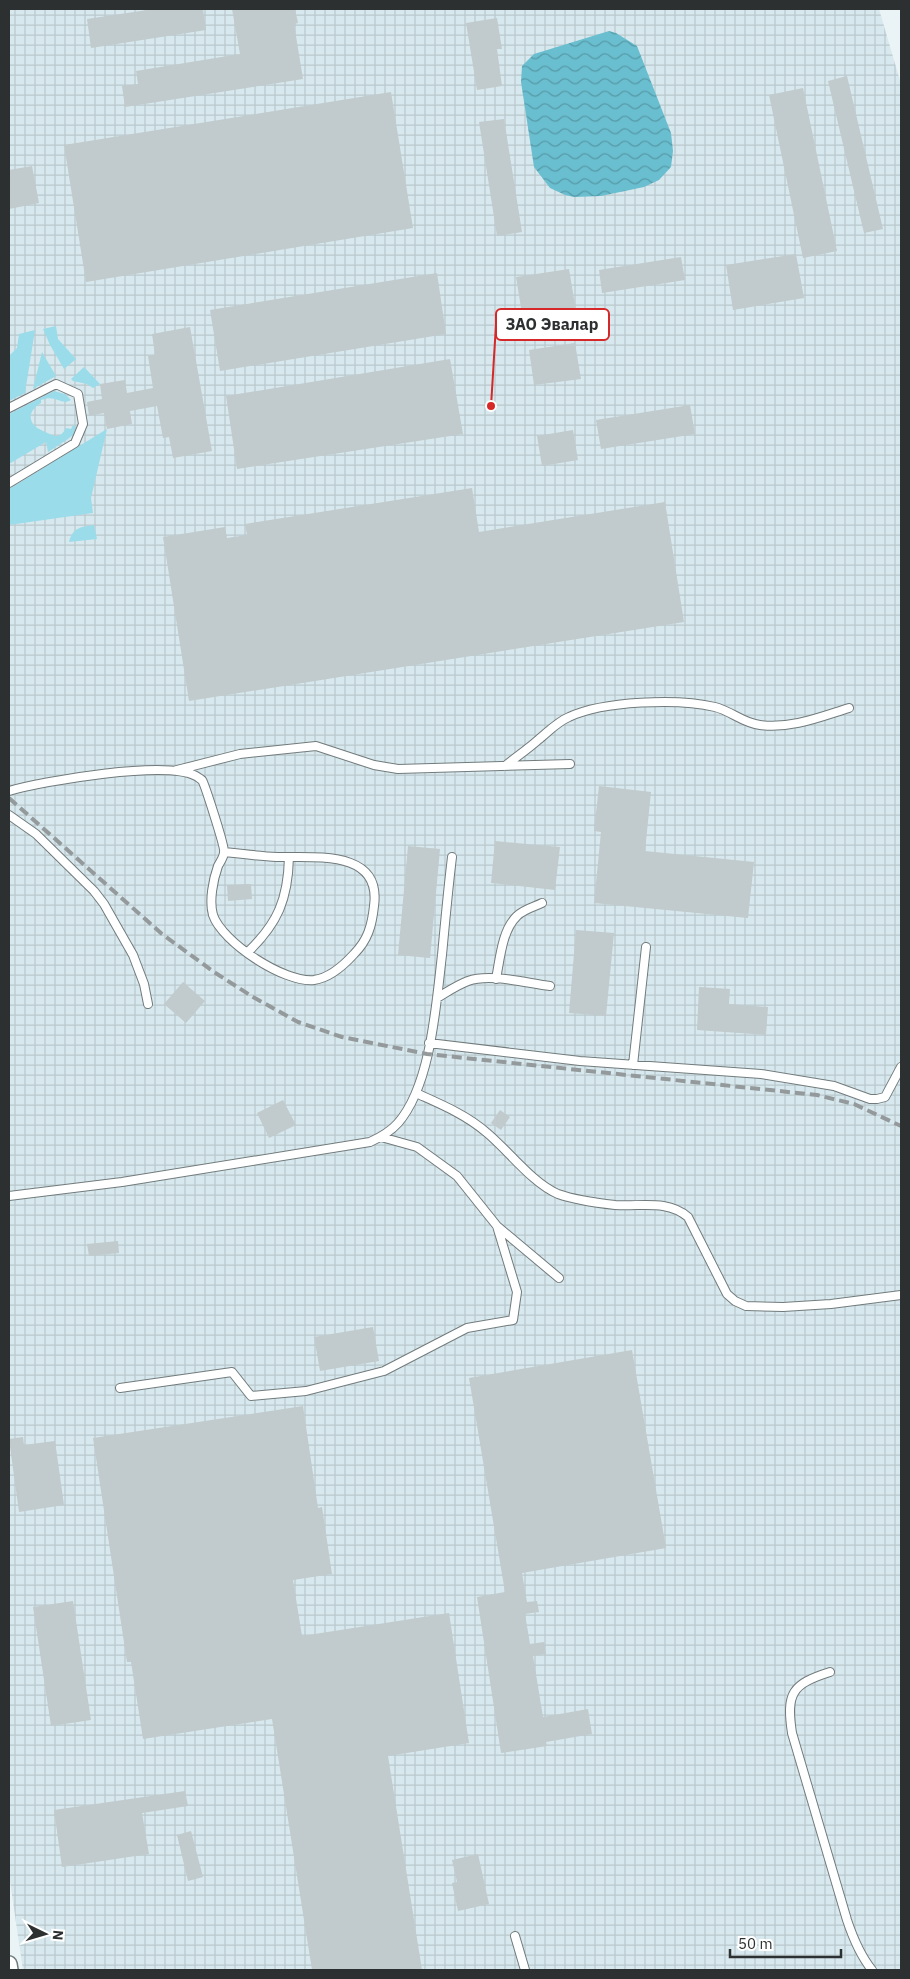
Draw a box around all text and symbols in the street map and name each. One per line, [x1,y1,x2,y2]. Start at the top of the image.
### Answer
callout: ЗАО Эвалар [496,309,609,340]
text: ЗАО Эвалар [506,314,599,334]
north arrow [20,1909,70,1959]
scale bar [730,1926,841,1958]
text: N [49,1929,67,1941]
text: 50 m [738,1934,773,1953]

